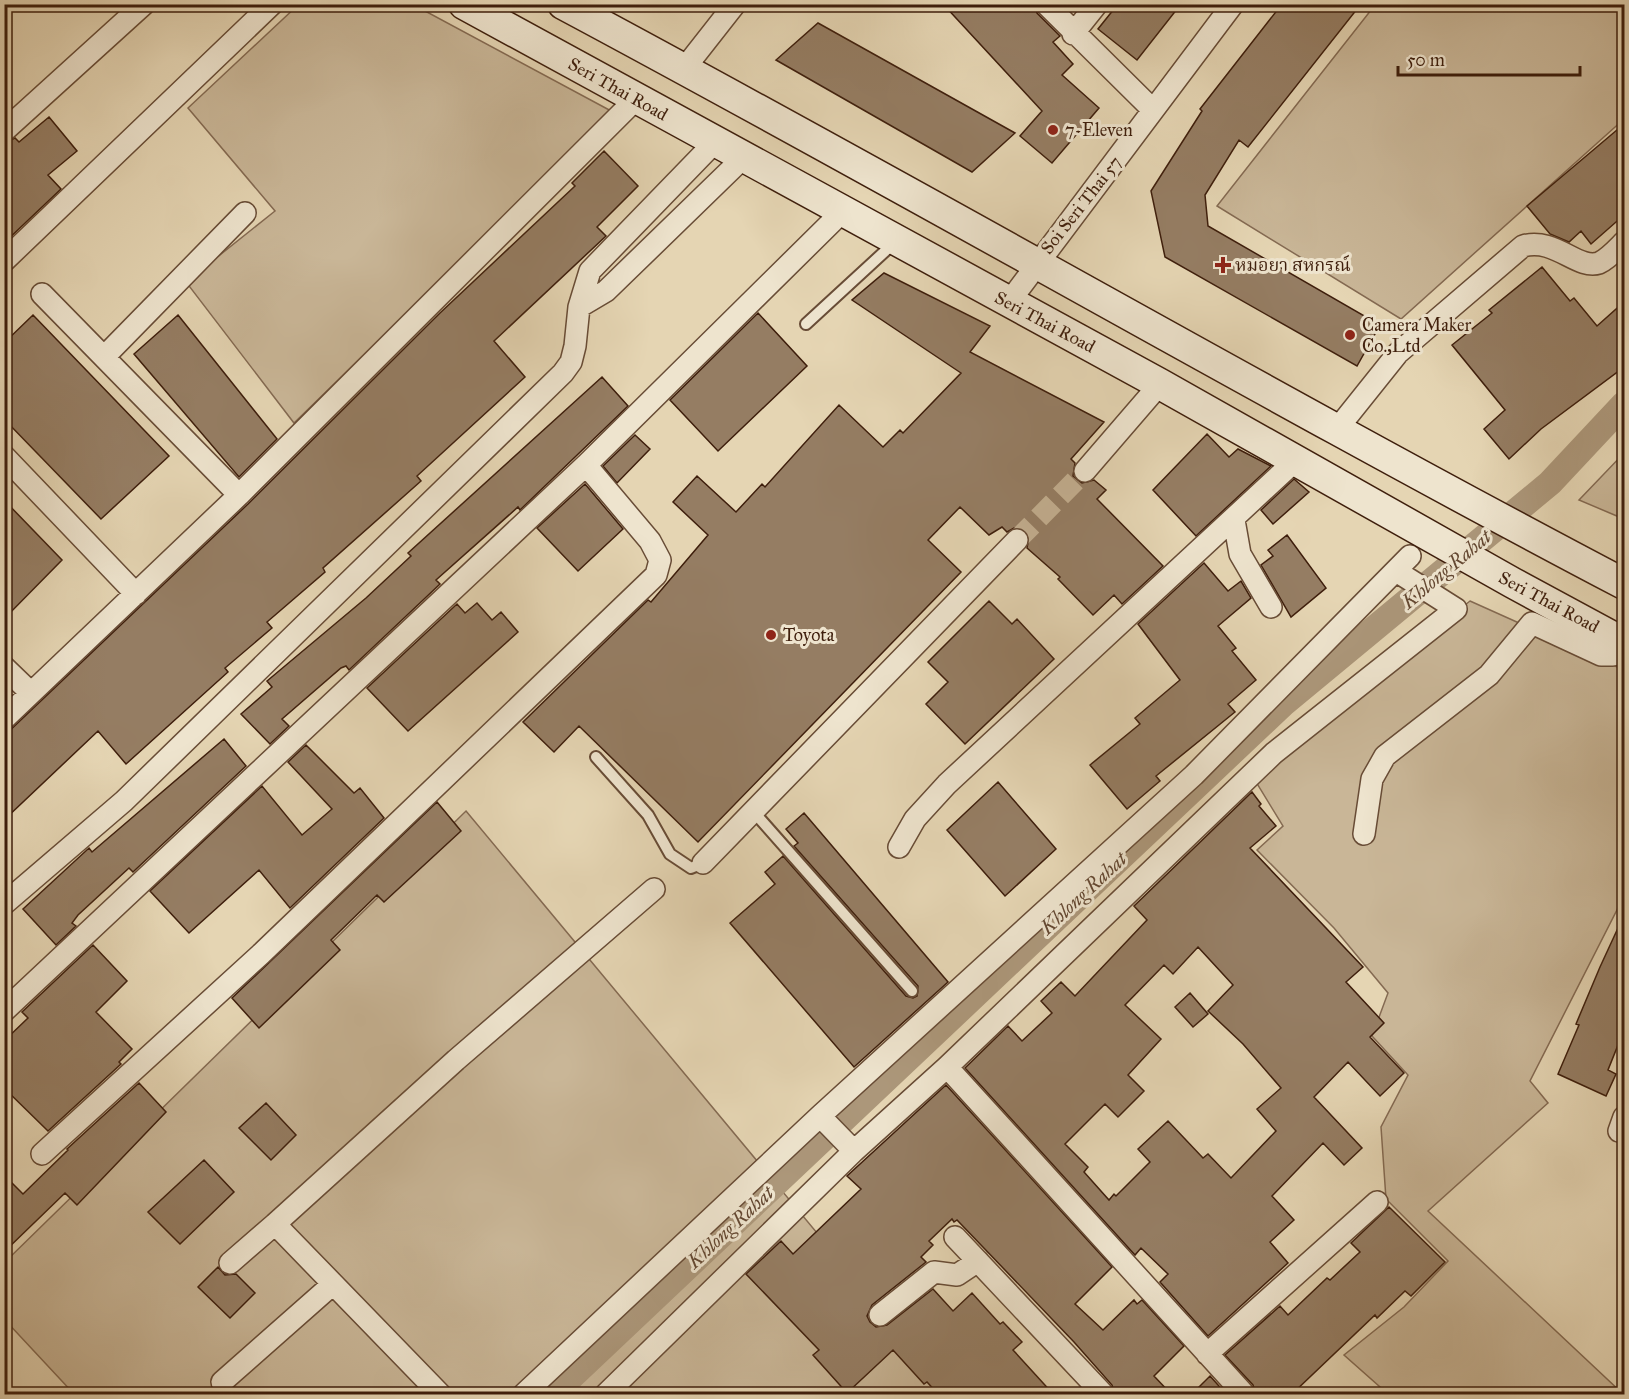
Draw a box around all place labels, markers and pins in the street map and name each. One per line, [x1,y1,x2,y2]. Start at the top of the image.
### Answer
place label: 7-Eleven [1065,119,1133,141]
marker: 7-Eleven [1046,123,1060,137]
place label: หมอยา สหกรณ์ [1235,254,1351,276]
marker: หมอยา สหกรณ์ [1216,258,1230,272]
place label: Camera Maker Co.,Ltd [1362,314,1472,357]
marker: Camera Maker Co.,Ltd [1343,328,1357,342]
place label: Toyota [783,624,835,646]
marker: Toyota [764,628,778,642]

